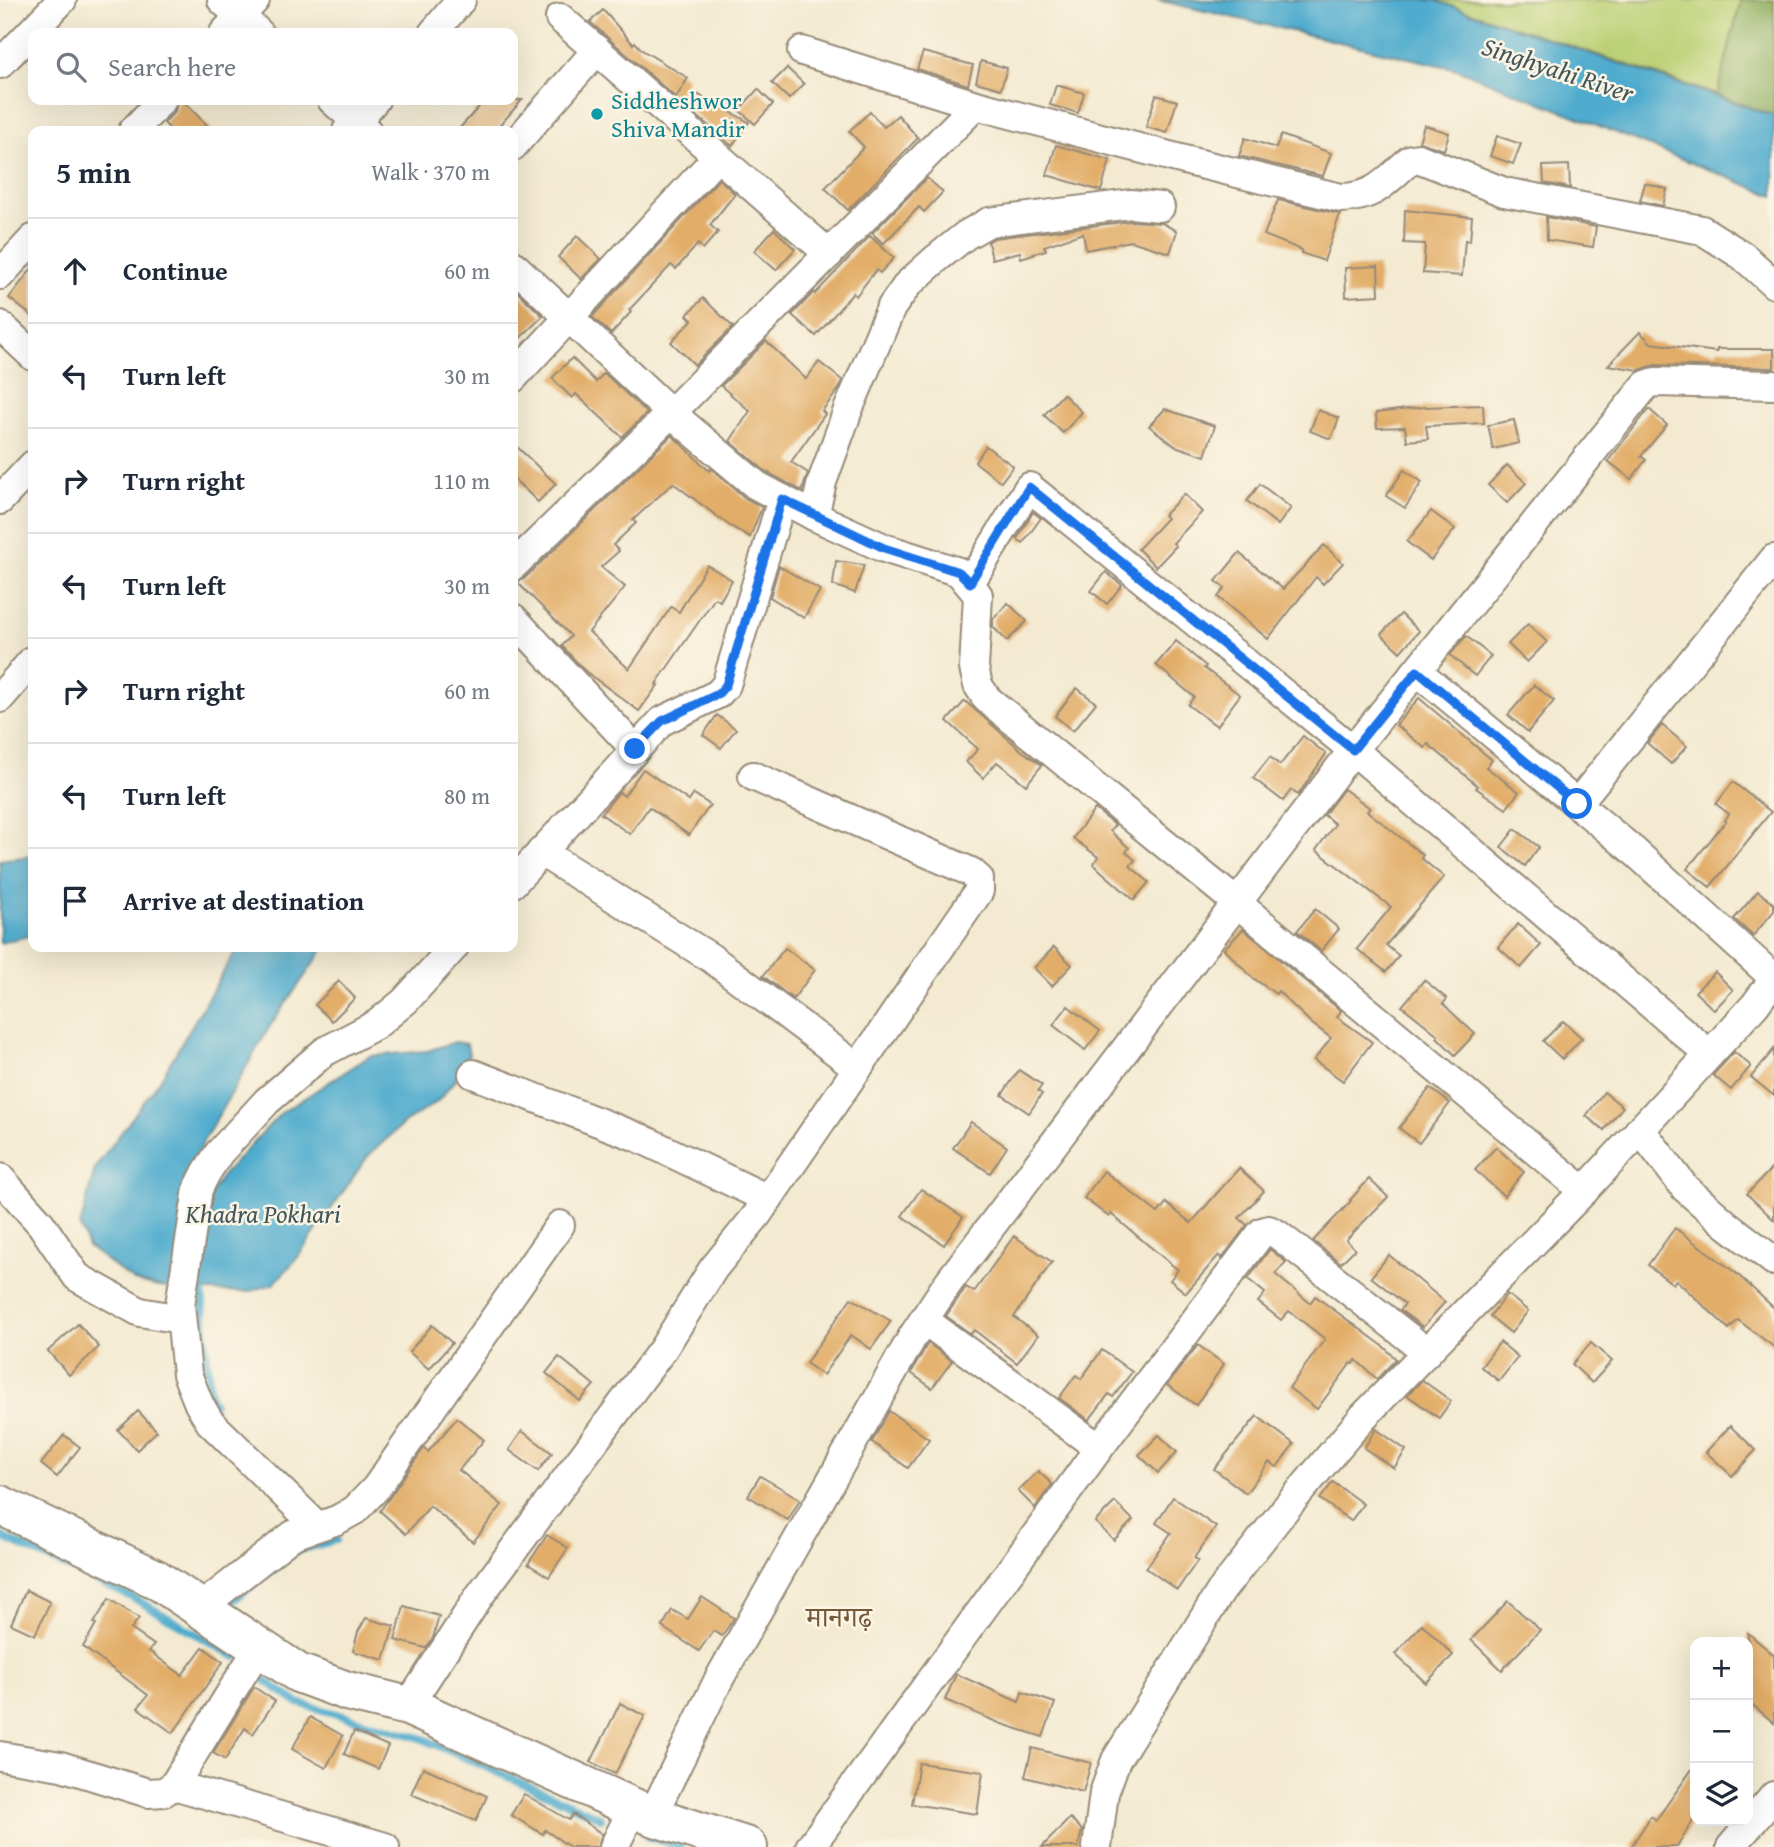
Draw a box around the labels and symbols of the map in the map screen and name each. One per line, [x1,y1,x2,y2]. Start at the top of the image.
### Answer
water label: Singhyahi River [1477,26,1640,112]
place label: Siddheshwor Shiva Mandir [611,83,745,146]
marker: Siddheshwor Shiva Mandir [589,106,605,122]
route end [619,733,650,764]
route start [1561,788,1592,819]
water label: Khadra Pokhari [184,1194,341,1233]
district label: मानगढ़ [804,1596,874,1637]

